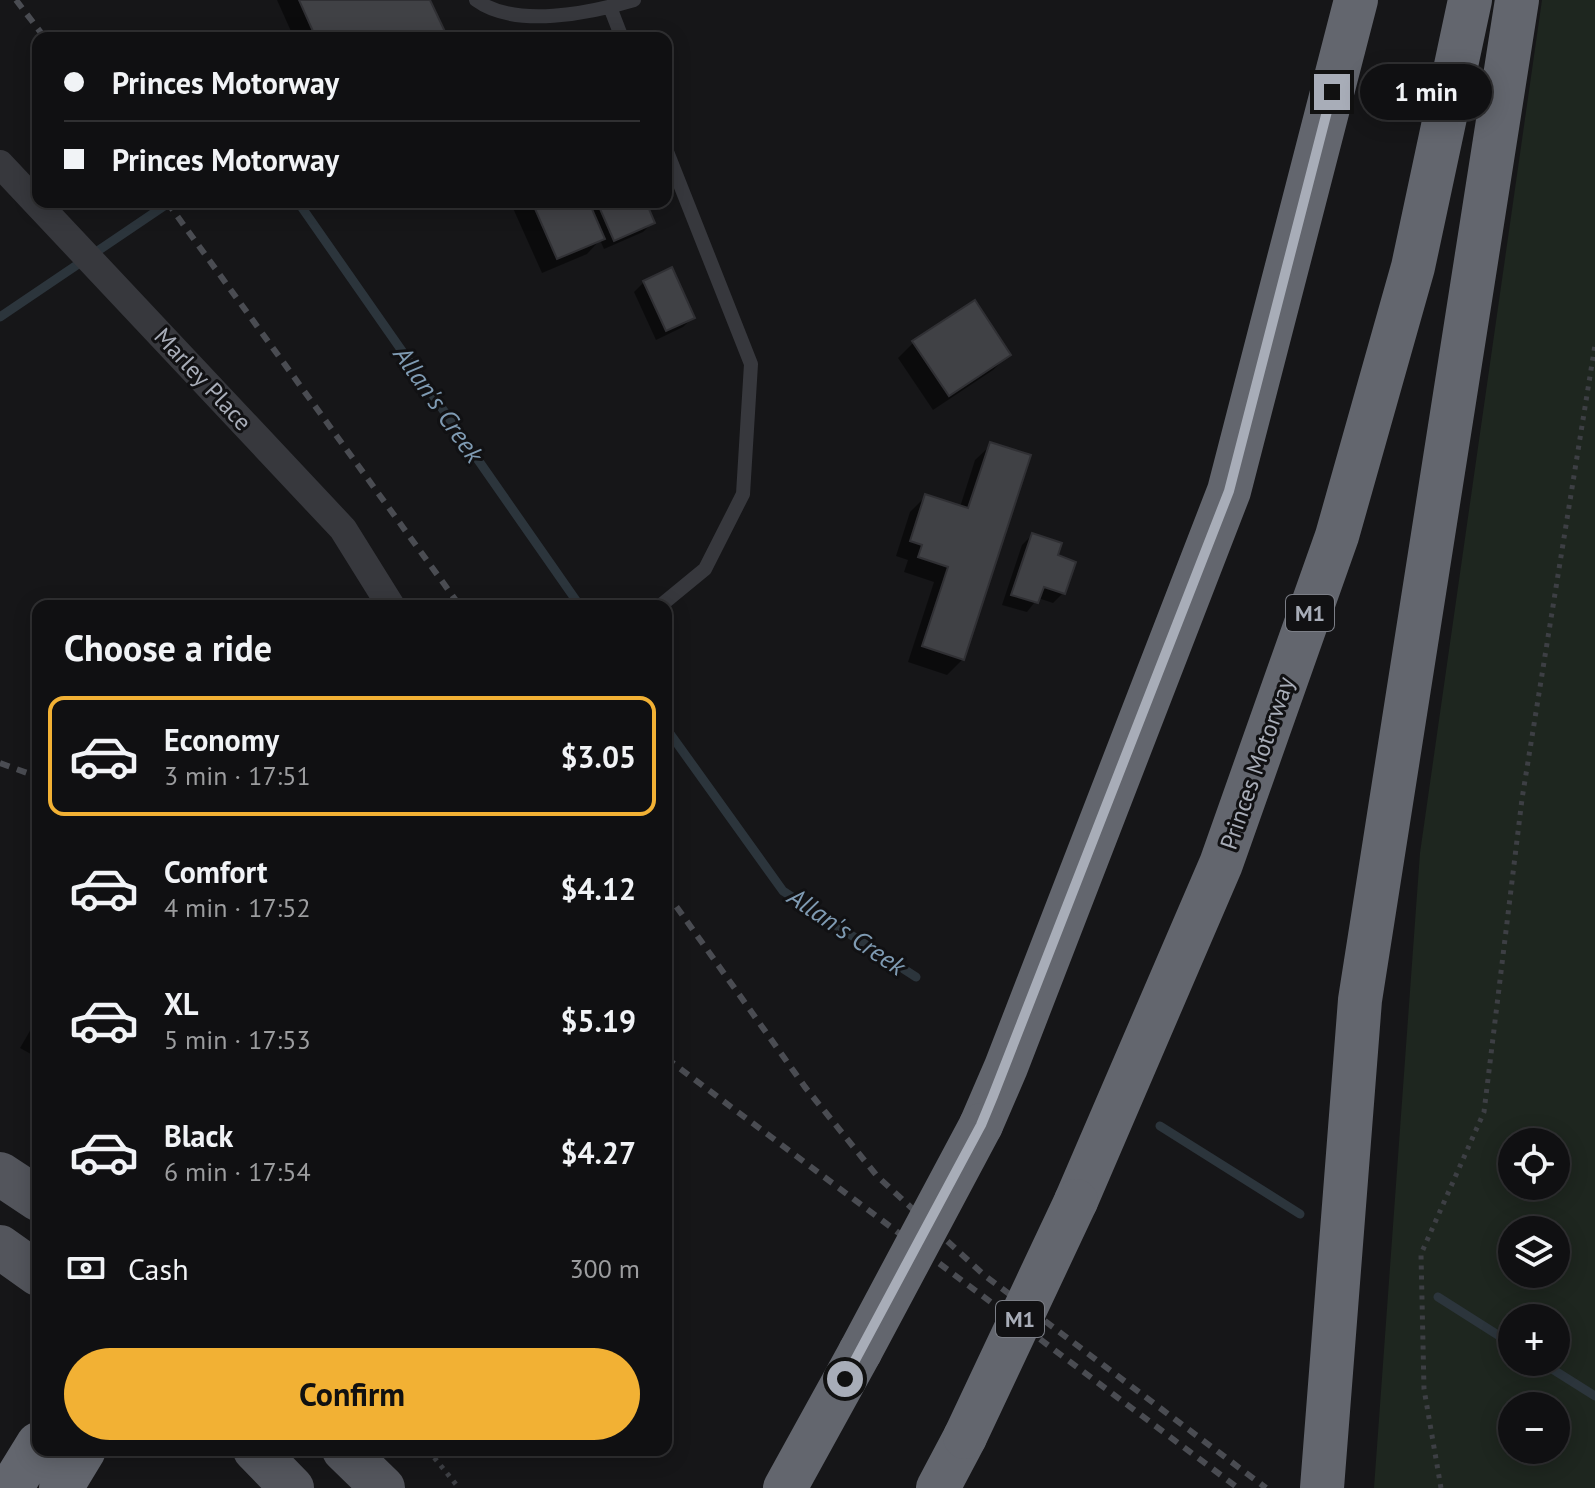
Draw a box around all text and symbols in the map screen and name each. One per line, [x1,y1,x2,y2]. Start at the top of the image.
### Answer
text: Princes Motorway [112,63,339,102]
callout: 1 min [1360,64,1492,120]
route end [1314,74,1350,110]
text: 1 min [1394,75,1458,108]
text: Princes Motorway [112,140,339,179]
street label: Marley Place [148,321,258,437]
water label: Allan's Creek [386,338,492,470]
road number: M1 [1286,595,1334,631]
text: Choose a ride [64,624,272,671]
street label: Princes Motorway [1213,673,1301,853]
icon: car [68,720,140,792]
text: Economy [164,720,279,759]
text: $3.05 [561,737,636,776]
text: 3 min · 17:51 [164,759,311,792]
icon: car [68,852,140,924]
text: Comfort [164,852,267,891]
text: $4.12 [561,869,636,908]
water label: Allan's Creek [781,879,913,983]
text: 4 min · 17:52 [164,891,311,924]
icon: car [68,984,140,1056]
text: XL [164,984,198,1023]
text: $5.19 [561,1001,636,1040]
text: 5 min · 17:53 [164,1023,311,1056]
icon: car [68,1116,140,1188]
text: Black [164,1116,233,1155]
map controls [1498,1128,1570,1464]
button: locate [1498,1128,1570,1200]
text: $4.27 [561,1133,636,1172]
text: 6 min · 17:54 [164,1155,311,1188]
button: layers [1498,1216,1570,1288]
icon: cash [64,1246,108,1290]
text: Cash [128,1249,189,1288]
text: 300 m [569,1252,640,1285]
road number: M1 [996,1301,1044,1337]
button: + [1498,1304,1570,1376]
button: Confirm [64,1348,640,1440]
route start [827,1361,863,1397]
button: − [1498,1392,1570,1464]

